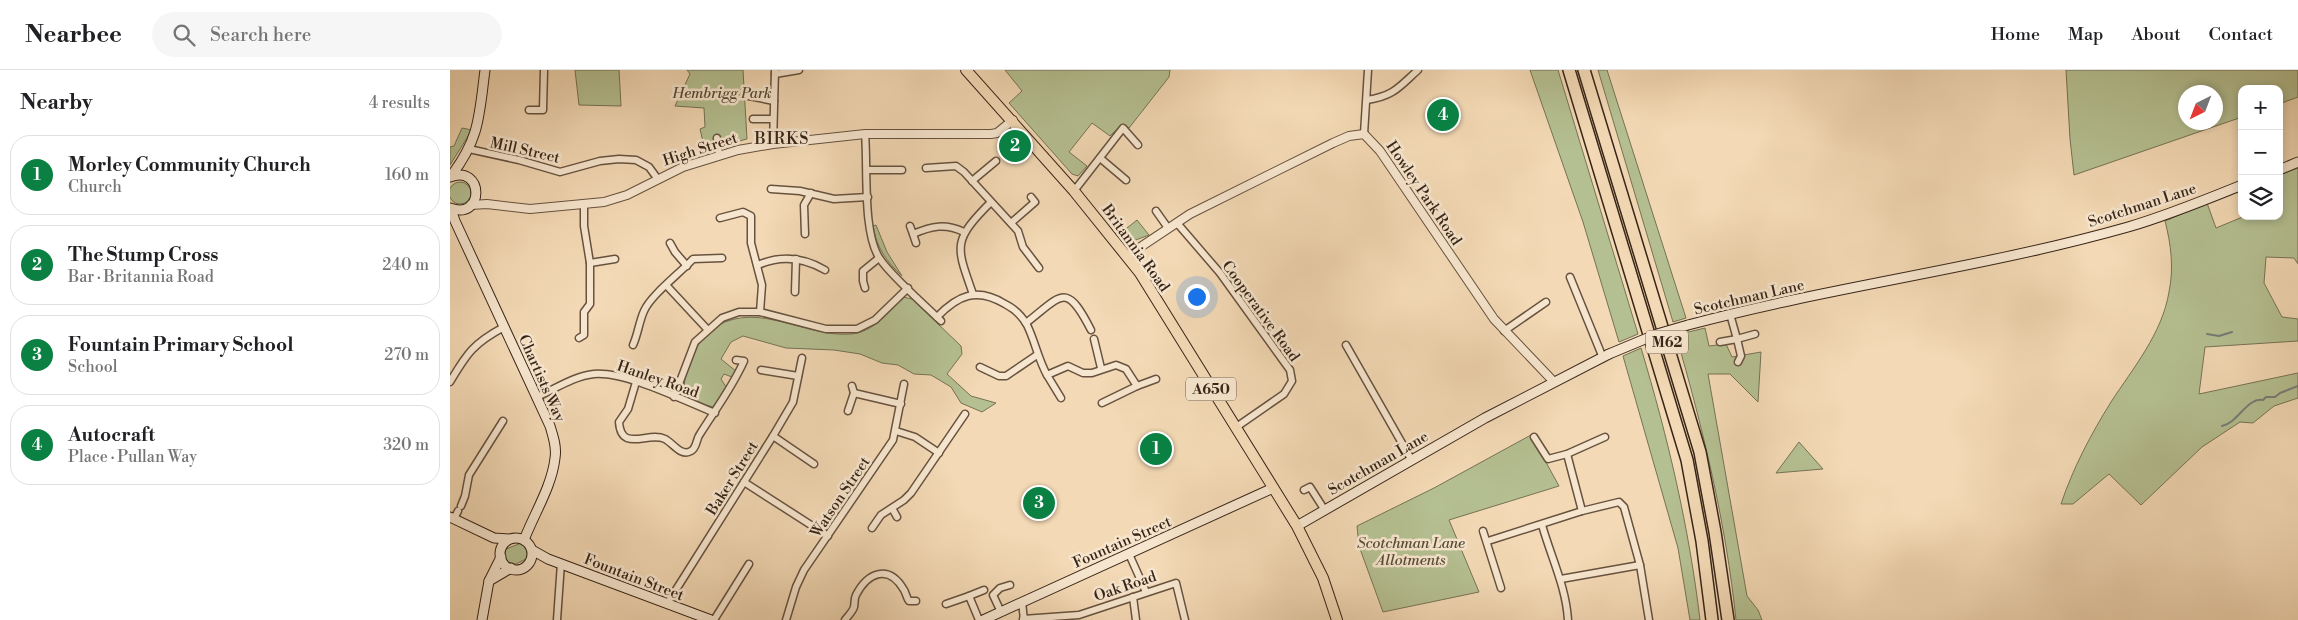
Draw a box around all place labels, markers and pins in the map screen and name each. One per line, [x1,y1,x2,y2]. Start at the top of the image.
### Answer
pin: 4 [1427,96,1459,134]
pin: 2 [999,127,1031,165]
pin: 1 [1140,430,1172,468]
pin: 3 [1023,484,1055,522]

